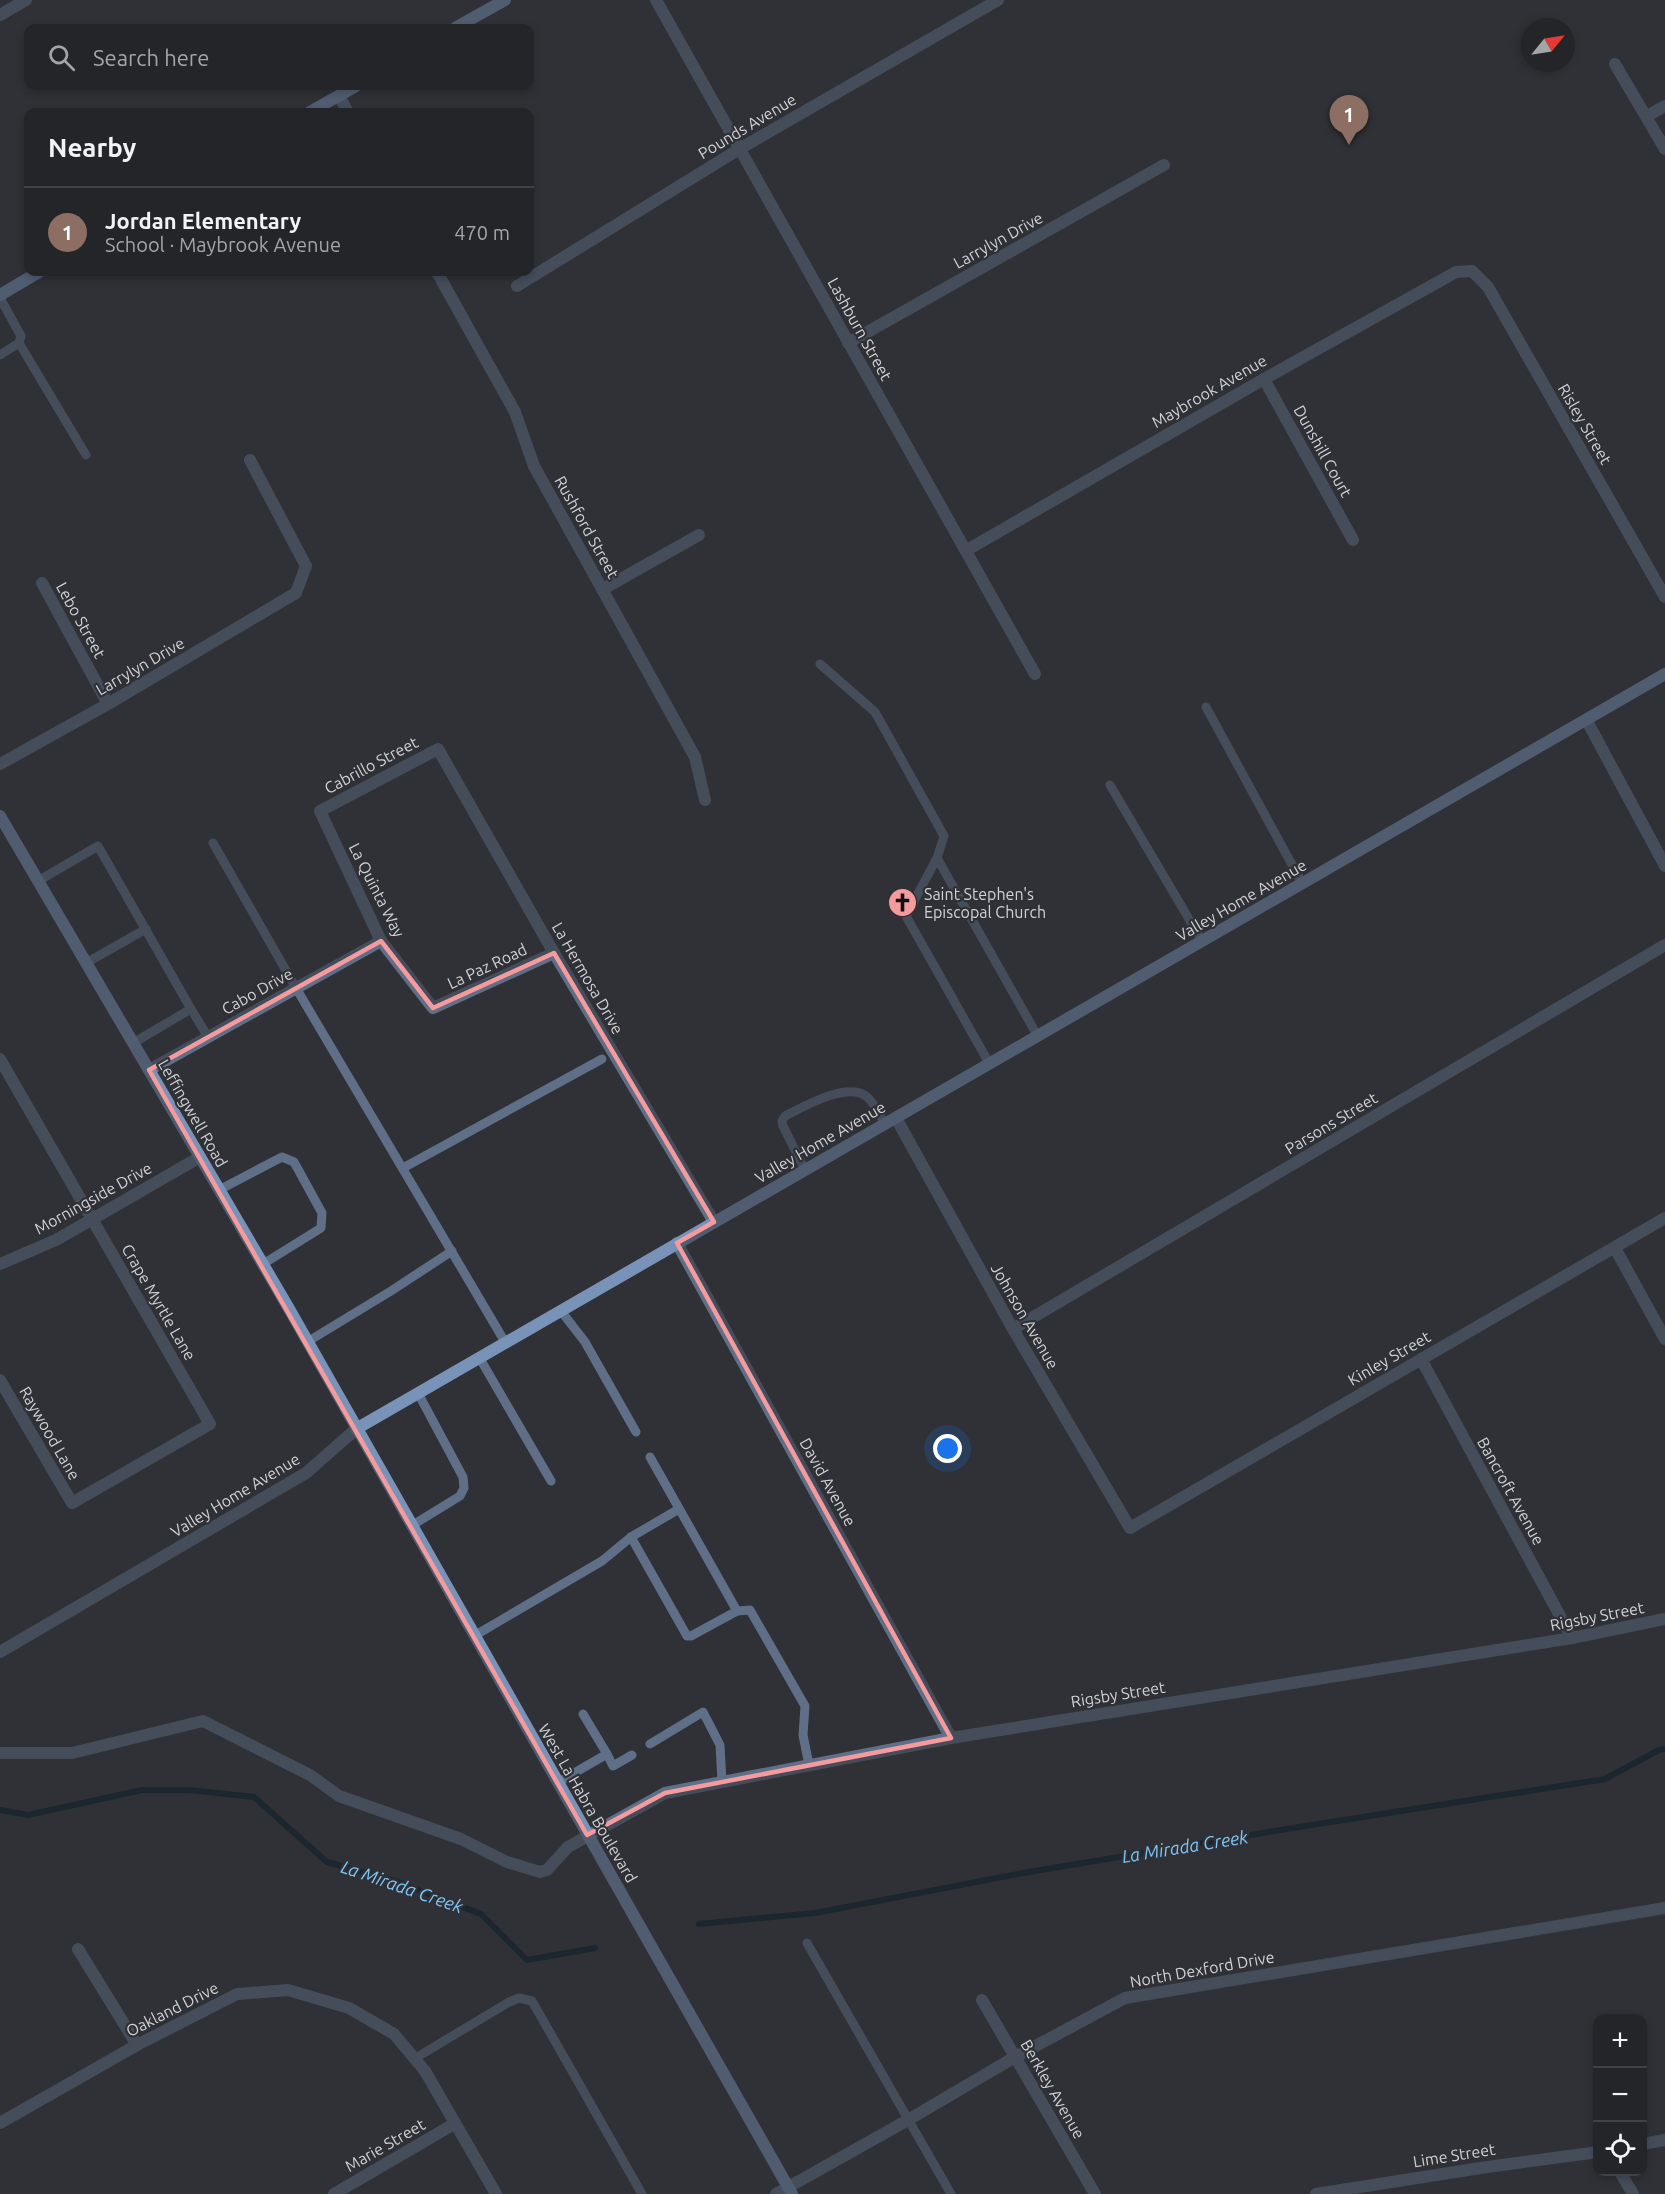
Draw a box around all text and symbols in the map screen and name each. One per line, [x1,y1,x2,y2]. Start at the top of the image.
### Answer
north arrow [1521,18,1575,72]
search box [24,24,534,90]
icon: search [45,41,78,74]
text: Search here [93,45,209,70]
street label: Pounds Avenue [695,90,799,162]
pin: 1 [1330,96,1368,145]
text: Nearby [48,133,136,162]
text: Jordan Elementary [105,208,301,233]
street label: Larrylyn Drive [950,208,1046,272]
text: 1 [62,221,73,244]
text: 470 m [454,221,510,244]
text: School · Maybrook Avenue [105,233,341,256]
street label: Lashburn Street [824,275,896,384]
street label: Maybrook Avenue [1148,351,1270,431]
street label: Risley Street [1555,381,1616,468]
street label: Dunshill Court [1290,402,1356,501]
street label: Rushford Street [551,473,623,582]
street label: Lebo Street [53,579,110,662]
street label: Larrylyn Drive [93,633,187,699]
street label: Cabrillo Street [321,732,422,797]
street label: La Quinta Way [346,840,409,940]
street label: Valley Home Avenue [1173,855,1309,945]
place label: Saint Stephen's Episcopal Church [924,885,1046,921]
church icon: Saint Stephen's Episcopal Church [887,887,919,919]
street label: La Hermosa Drive [549,919,627,1037]
street label: La Paz Road [444,940,530,992]
street label: Cabo Drive [218,964,296,1018]
street label: Leffingwell Road [155,1056,231,1170]
street label: Parsons Street [1282,1088,1381,1158]
street label: Valley Home Avenue [752,1097,888,1187]
street label: Morningside Drive [31,1158,155,1238]
street label: Crape Myrtle Lane [118,1241,200,1363]
street label: Johnson Avenue [988,1260,1062,1372]
street label: Kinley Street [1345,1327,1434,1389]
street label: Raywood Lane [16,1383,84,1483]
your location [933,1434,962,1463]
street label: Bancroft Avenue [1474,1434,1548,1548]
street label: David Avenue [796,1435,860,1529]
street label: Valley Home Avenue [167,1449,303,1541]
street label: Rigsby Street [1548,1598,1646,1634]
street label: Rigsby Street [1069,1678,1167,1710]
street label: West La Habra Boulevard [535,1721,641,1885]
water label: La Mirada Creek [1120,1826,1250,1866]
water label: La Mirada Creek [339,1856,467,1917]
street label: North Dexford Drive [1128,1947,1276,1991]
street label: Oakland Drive [123,1978,221,2040]
map controls [1593,2014,1647,2176]
button: + [1593,2014,1647,2068]
street label: Berkley Avenue [1017,2036,1089,2142]
button: − [1593,2068,1647,2122]
street label: Marie Street [342,2115,429,2175]
button: locate [1593,2122,1647,2176]
street label: Lime Street [1412,2140,1497,2170]

